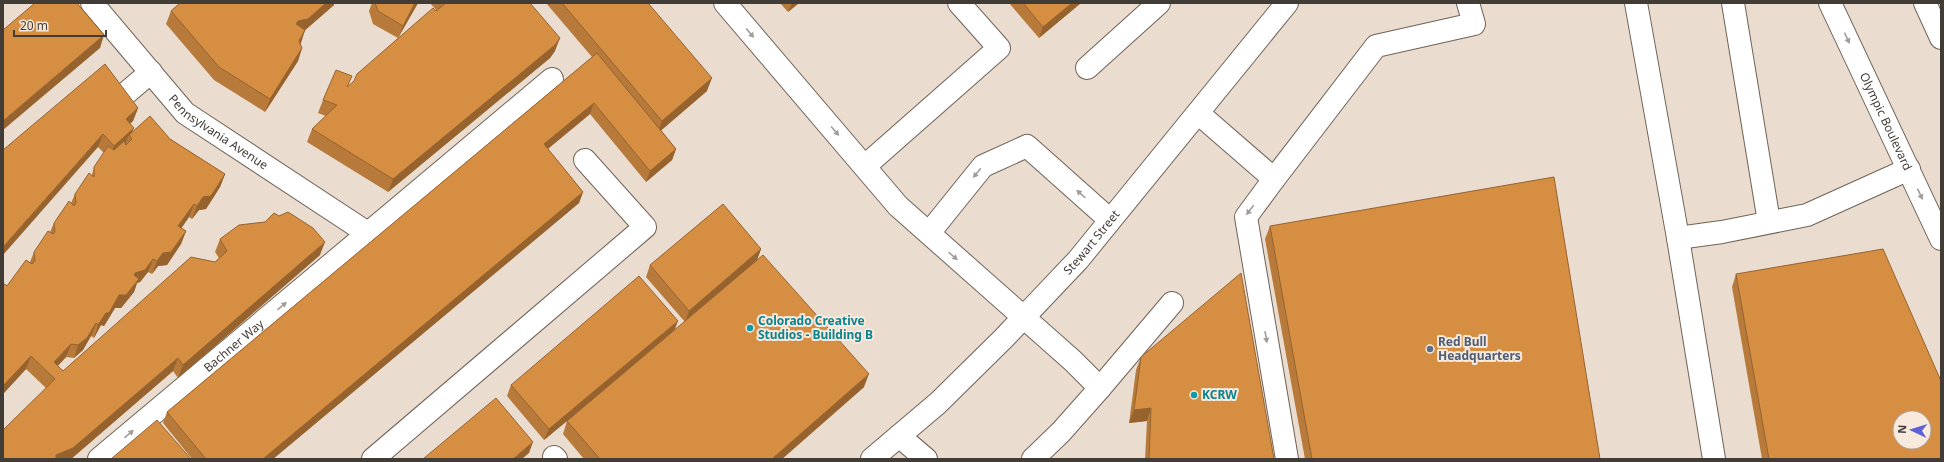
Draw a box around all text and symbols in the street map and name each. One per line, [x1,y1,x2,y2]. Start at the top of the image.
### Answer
scale bar [14,12,106,38]
text: 20 m [20,17,48,34]
one-way arrow [746,27,755,38]
one-way arrow [1844,33,1850,44]
street label: Olympic Boulevard [1856,70,1917,173]
street label: Pennsylvania Avenue [165,91,272,173]
one-way arrow [830,127,839,136]
one-way arrow [973,168,982,179]
one-way arrow [1917,188,1923,199]
one-way arrow [1076,189,1087,198]
one-way arrow [1246,205,1255,216]
street label: Stewart Street [1059,206,1124,278]
one-way arrow [948,251,959,260]
one-way arrow [277,301,288,310]
place label: Colorado Creative Studios - Building B [758,312,873,343]
street label: Bachner Way [200,315,268,376]
marker: Colorado Creative Studios - Building B [745,323,755,333]
one-way arrow [1263,331,1269,343]
place label: Red Bull Headquarters [1438,333,1521,364]
marker: Red Bull Headquarters [1425,344,1435,354]
place label: KCRW [1202,386,1237,403]
marker: KCRW [1189,390,1199,400]
north arrow [1892,410,1932,450]
text: N [1894,424,1909,434]
one-way arrow [123,430,134,438]

